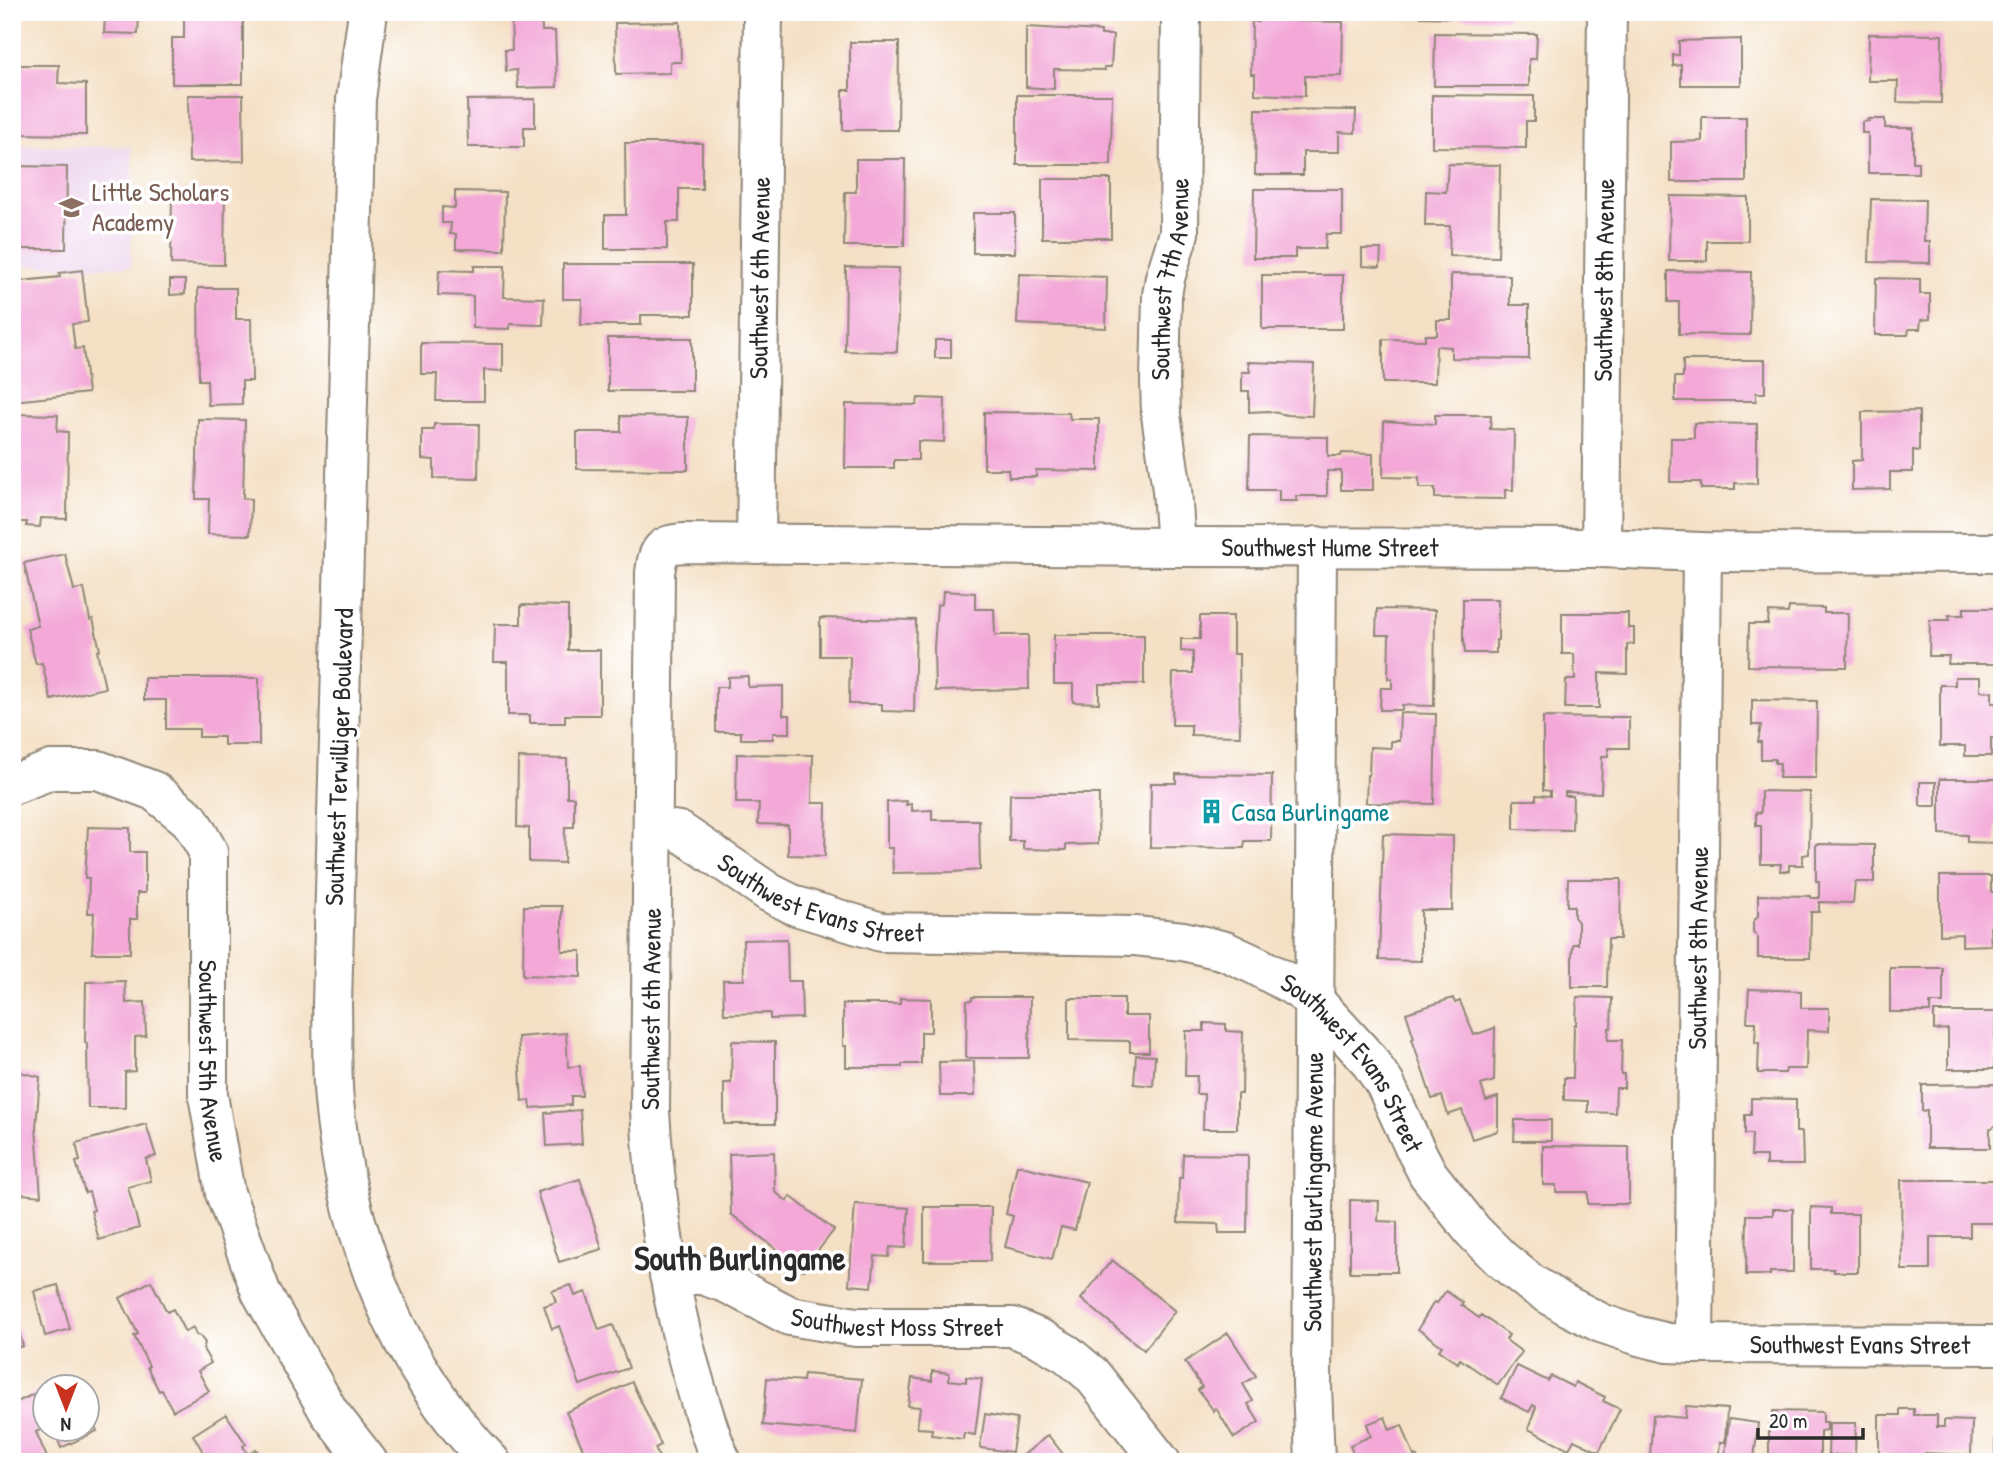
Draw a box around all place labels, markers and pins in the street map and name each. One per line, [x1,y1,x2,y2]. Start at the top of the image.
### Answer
place label: Little Scholars Academy [92,174,229,239]
school or university icon: Little Scholars Academy [58,193,86,221]
place label: Casa Burlingame [1231,794,1390,829]
building icon: Casa Burlingame [1197,798,1225,826]

